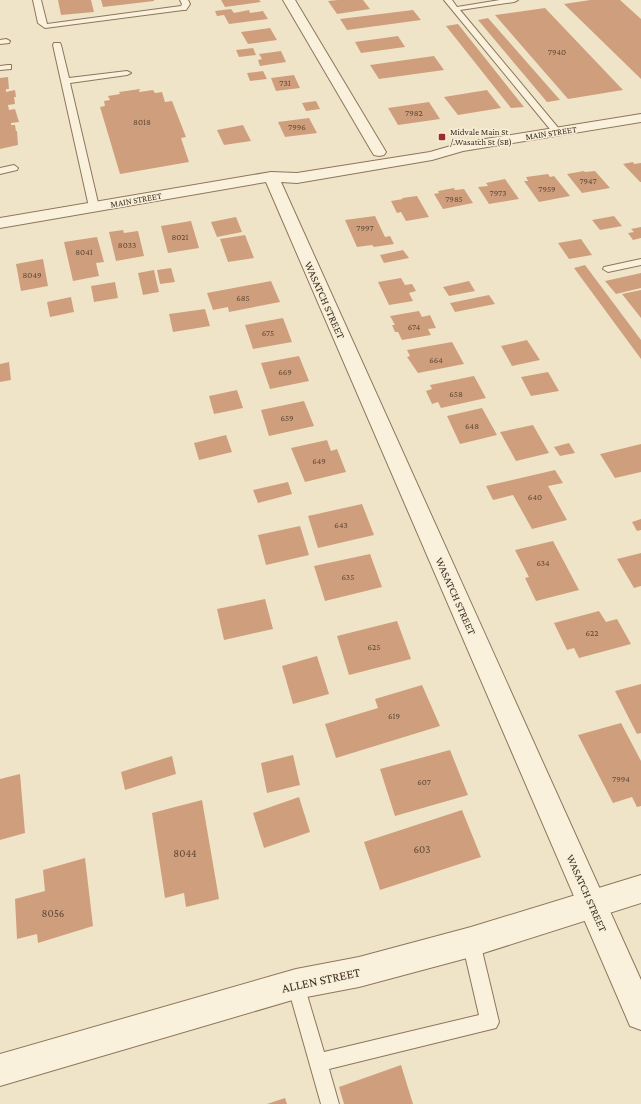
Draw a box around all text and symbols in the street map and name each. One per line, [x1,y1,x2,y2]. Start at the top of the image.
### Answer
house number: 7940 [548,47,566,57]
house number: 731 [279,78,291,88]
house number: 7982 [405,108,423,118]
house number: 8018 [133,117,151,127]
house number: 7996 [288,122,306,132]
street label: MAIN STREET [525,124,577,142]
place label: Midvale Main St / Wasatch St (SB) [450,127,512,148]
marker: Midvale Main St / Wasatch St (SB) [437,132,447,142]
house number: 7947 [579,176,597,186]
house number: 7959 [538,184,556,194]
house number: 7973 [490,188,506,198]
street label: MAIN STREET [110,191,162,209]
house number: 7985 [445,194,463,204]
house number: 7997 [356,223,374,233]
house number: 8021 [171,232,189,242]
house number: 8033 [118,240,136,250]
house number: 8041 [75,247,93,257]
street label: WASATCH STREET [303,259,347,341]
house number: 8049 [22,270,42,280]
house number: 685 [236,293,250,303]
house number: 674 [408,322,421,332]
house number: 675 [262,328,274,338]
house number: 664 [429,355,443,365]
house number: 669 [278,367,292,377]
house number: 658 [449,389,463,399]
house number: 659 [280,413,294,423]
house number: 648 [465,421,479,431]
house number: 649 [312,456,326,466]
house number: 640 [528,492,542,502]
house number: 643 [334,520,348,530]
street label: WASATCH STREET [434,555,478,637]
house number: 634 [536,558,550,568]
house number: 635 [342,572,354,582]
house number: 622 [586,628,598,638]
house number: 625 [368,642,380,652]
house number: 619 [388,711,400,721]
house number: 7994 [612,774,630,784]
house number: 607 [417,777,431,787]
house number: 603 [414,843,430,855]
house number: 8044 [173,847,197,859]
street label: WASATCH STREET [565,852,609,934]
house number: 8056 [42,907,64,919]
street label: ALLEN STREET [280,964,362,996]

